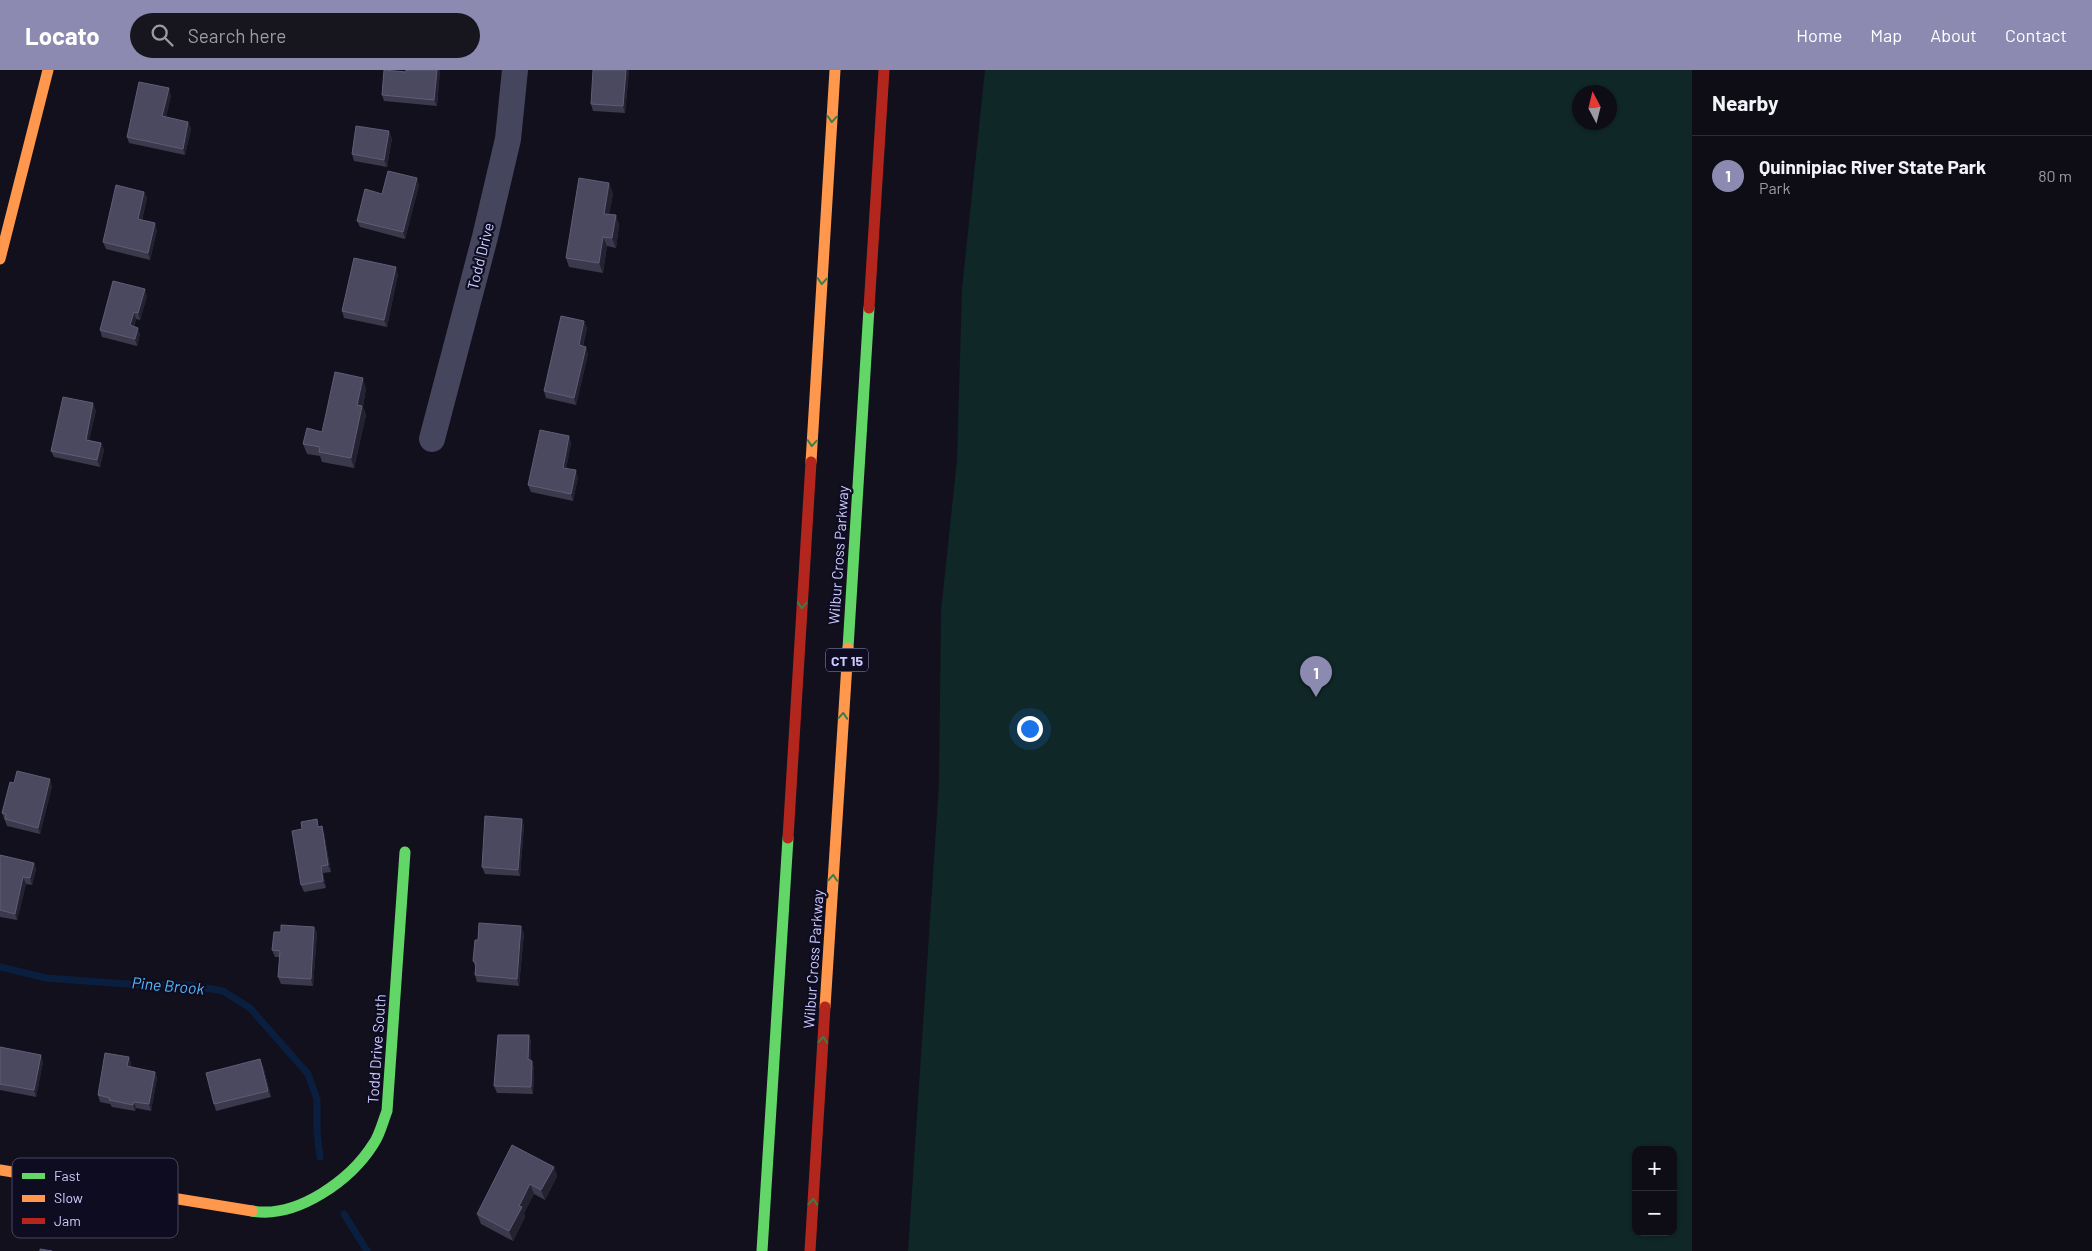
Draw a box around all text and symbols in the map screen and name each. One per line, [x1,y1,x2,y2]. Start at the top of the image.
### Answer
search box [130,13,480,58]
text: Locato [25,21,100,50]
icon: search [148,21,176,49]
text: Search here [188,24,286,47]
text: Home [1796,24,1842,46]
text: Map [1870,24,1902,46]
text: About [1930,24,1977,46]
text: Contact [2005,24,2067,46]
north arrow [1572,85,1617,130]
text: Nearby [1712,90,1778,115]
one-way arrow [826,115,837,123]
text: Quinnipiac River State Park [1759,155,1986,178]
text: 1 [1725,166,1731,185]
text: 80 m [2038,166,2072,185]
text: Park [1759,178,1790,197]
street label: Todd Drive [463,221,497,291]
one-way arrow [816,277,827,285]
one-way arrow [806,439,817,447]
street label: Wilbur Cross Parkway [824,485,852,625]
one-way arrow [796,602,807,610]
road number: CT 15 [826,648,868,672]
pin: 1 [1300,656,1332,697]
one-way arrow [838,712,849,720]
your location [1017,716,1043,742]
one-way arrow [828,874,839,882]
street label: Wilbur Cross Parkway [799,889,827,1029]
water label: Pine Brook [131,972,205,998]
street label: Todd Drive South [363,994,389,1104]
one-way arrow [817,1036,828,1044]
map controls [1632,1146,1677,1236]
button: + [1632,1146,1677,1191]
legend [12,1158,178,1238]
text: Fast [54,1167,80,1184]
text: Slow [54,1189,83,1206]
button: − [1632,1191,1677,1236]
one-way arrow [807,1198,818,1206]
text: Jam [54,1212,81,1229]

